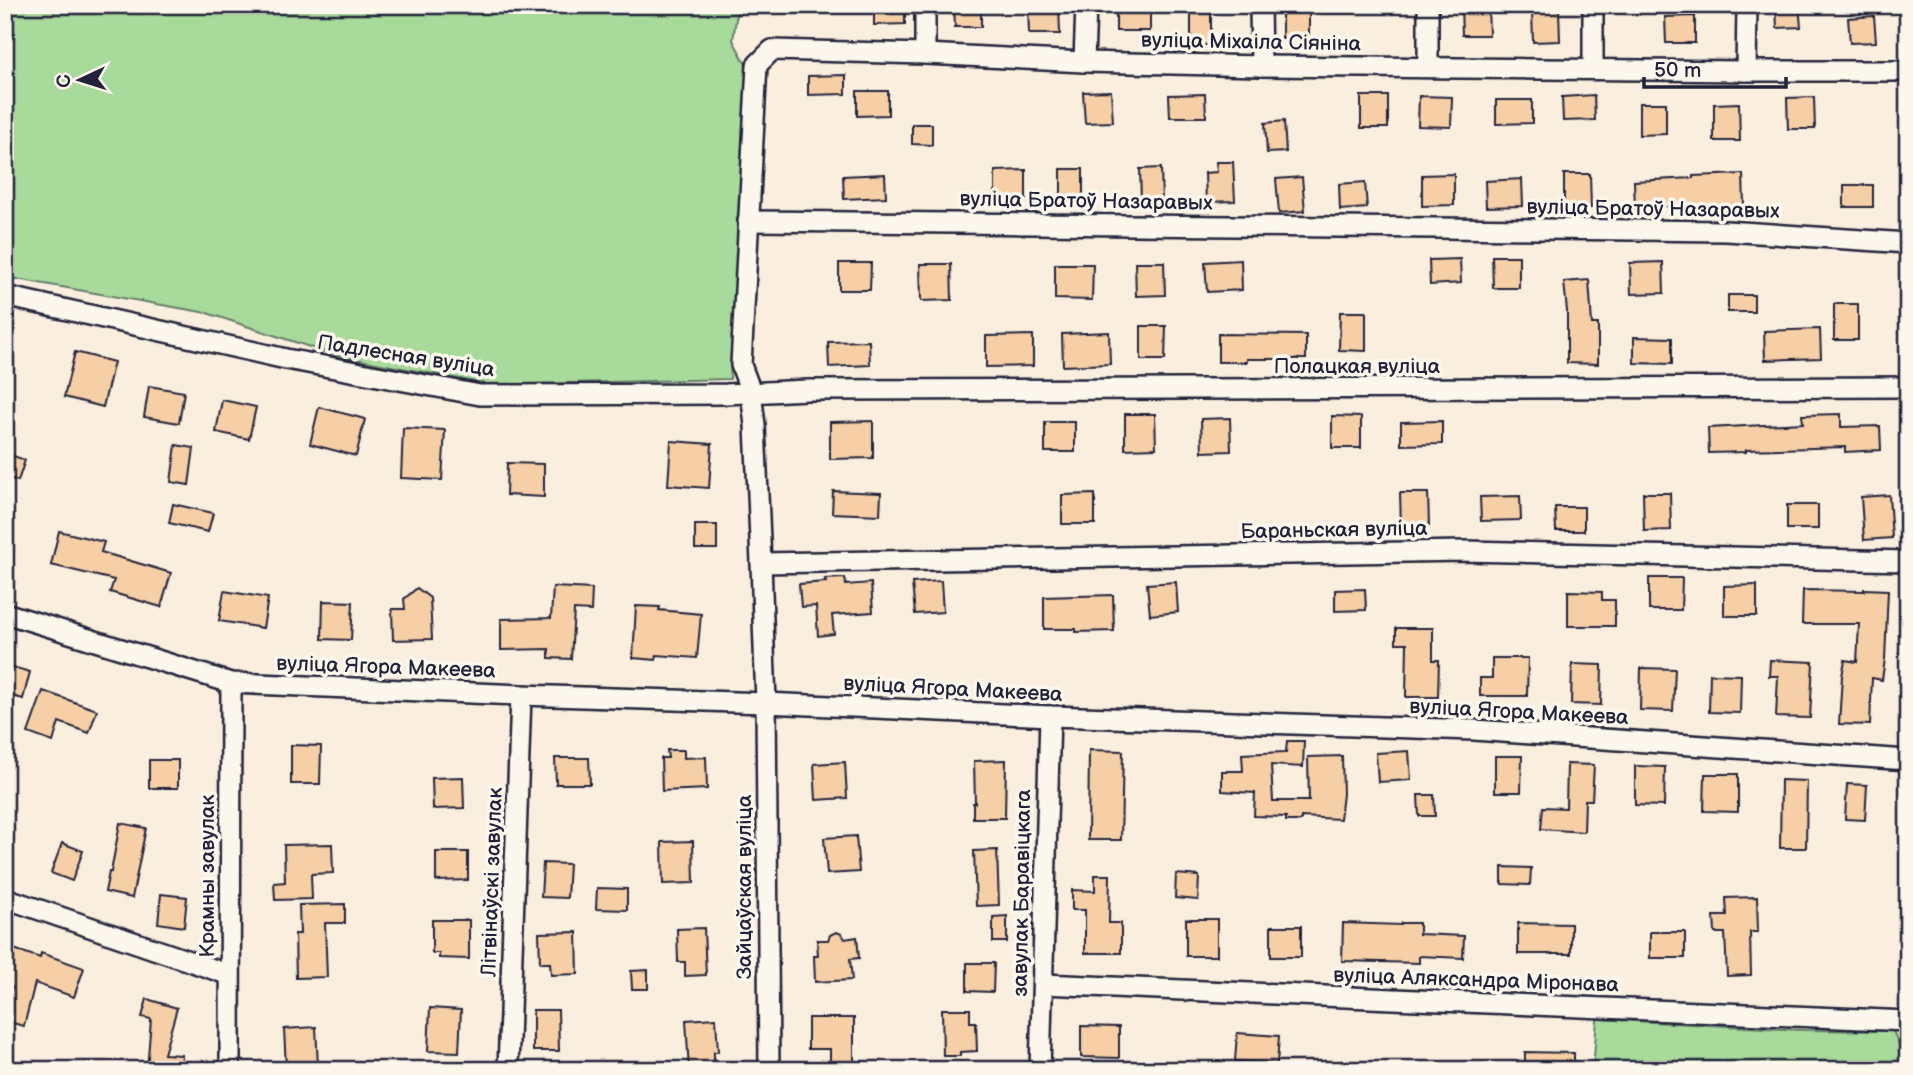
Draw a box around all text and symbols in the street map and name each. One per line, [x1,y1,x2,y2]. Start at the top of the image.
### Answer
street label: вуліца Міхаіла Сіяніна [1141,28,1362,56]
north arrow [46,46,116,116]
scale bar [1644,46,1785,90]
text: 50 m [1654,58,1701,83]
text: С [53,74,76,88]
street label: вуліца Братоў Назаравых [959,186,1213,216]
street label: вуліца Братоў Назаравых [1526,194,1780,224]
street label: Падлесная вуліца [316,330,497,382]
street label: Полацкая вуліца [1274,354,1441,379]
street label: Бараньская вуліца [1240,516,1428,544]
street label: вуліца Ягора Макеева [276,651,497,683]
street label: вуліца Ягора Макеева [843,671,1064,707]
street label: вуліца Ягора Макеева [1409,694,1630,730]
street label: Літвінаўскі завулак [476,787,508,978]
street label: завулак Баравіцкага [1008,789,1036,997]
street label: Зайцаўская вуліца [732,794,757,979]
street label: Крамны завулак [195,795,220,957]
street label: вуліца Аляксандра Міронава [1333,963,1620,998]

